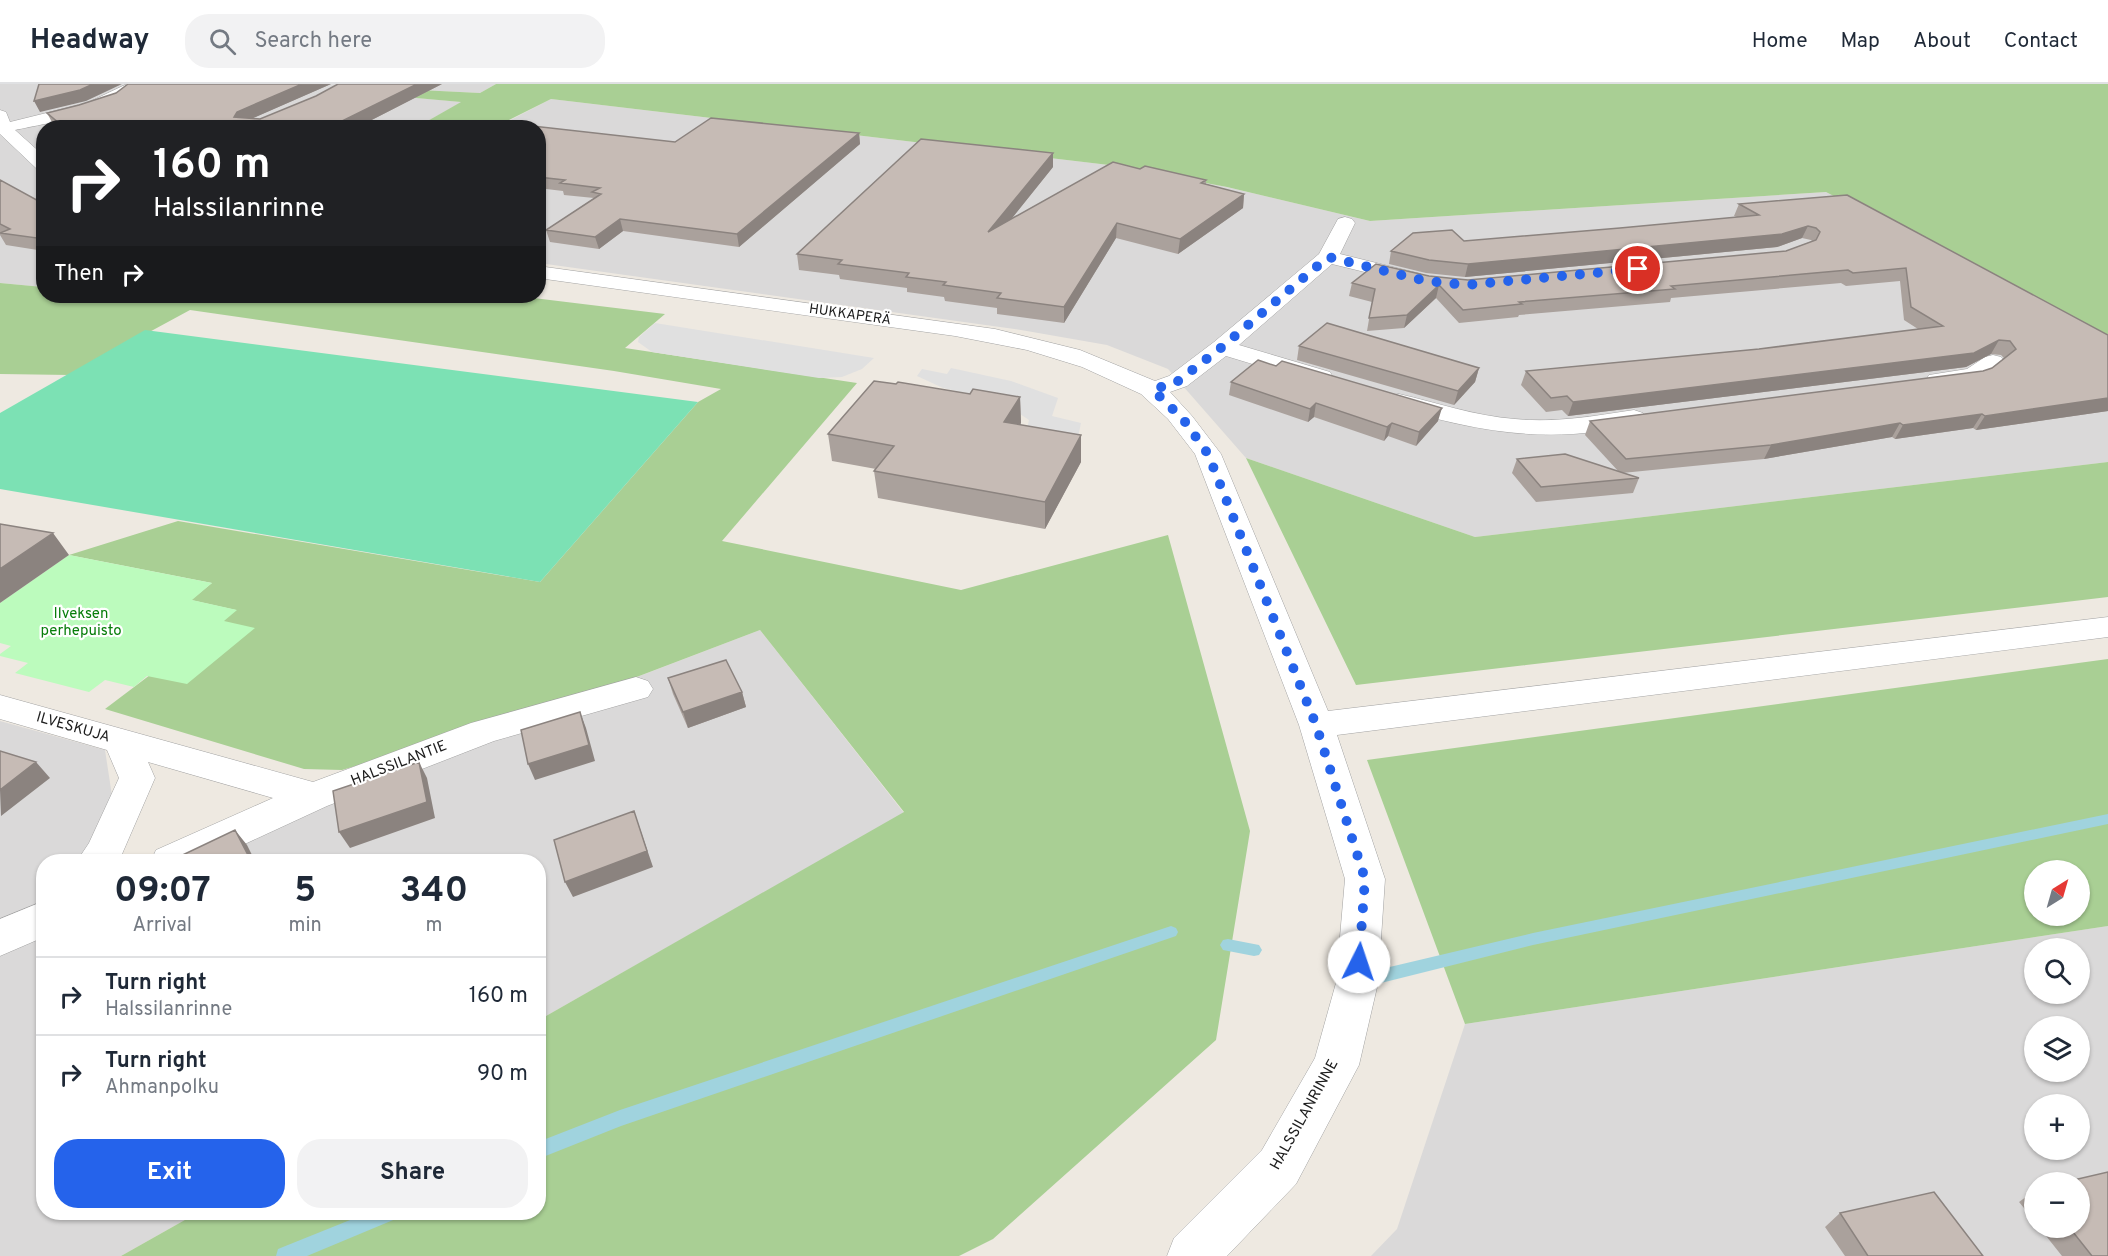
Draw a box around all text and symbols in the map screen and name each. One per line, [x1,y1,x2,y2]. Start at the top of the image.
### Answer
search box [185,14,605,68]
text: Headway [30,23,149,59]
icon: search [206,25,239,58]
text: Search here [254,28,372,55]
text: Home [1752,28,1808,55]
text: Map [1841,28,1880,55]
text: About [1913,28,1971,55]
text: Contact [2004,28,2078,55]
text: 160 m [153,140,271,193]
icon: right [54,144,132,222]
text: Halssilanrinne [153,192,325,226]
pin [1612,243,1663,294]
icon: arrive [1621,252,1654,285]
icon: right [116,258,149,291]
text: Then [54,261,104,288]
street label: HUKKAPERÄ [808,300,892,329]
park label: Ilveksen perhepuisto [40,605,122,641]
street label: ILVESKUJA [34,708,112,748]
street label: HALSSILANTIE [348,737,450,791]
north arrow [2024,860,2090,926]
map controls [2024,860,2090,1238]
text: 09:07 [114,869,211,915]
text: 5 [294,869,316,915]
text: 340 [400,869,468,915]
text: Arrival [132,913,192,939]
text: min [289,913,322,939]
text: m [425,913,442,939]
position arrow [1327,930,1391,994]
button: search [2024,938,2090,1004]
text: Turn right [105,970,207,997]
icon: right [54,980,87,1013]
text: 160 m [469,983,528,1010]
text: Halssilanrinne [105,997,232,1023]
button: layers [2024,1016,2090,1082]
text: Turn right [105,1048,207,1075]
street label: HALSSILANRINNE [1267,1056,1343,1174]
icon: right [54,1058,87,1091]
text: 90 m [477,1061,528,1088]
text: Ahmanpolku [105,1075,219,1101]
button: + [2024,1094,2090,1160]
button: Exit [54,1139,285,1208]
button: Share [297,1139,528,1208]
button: − [2024,1172,2090,1238]

